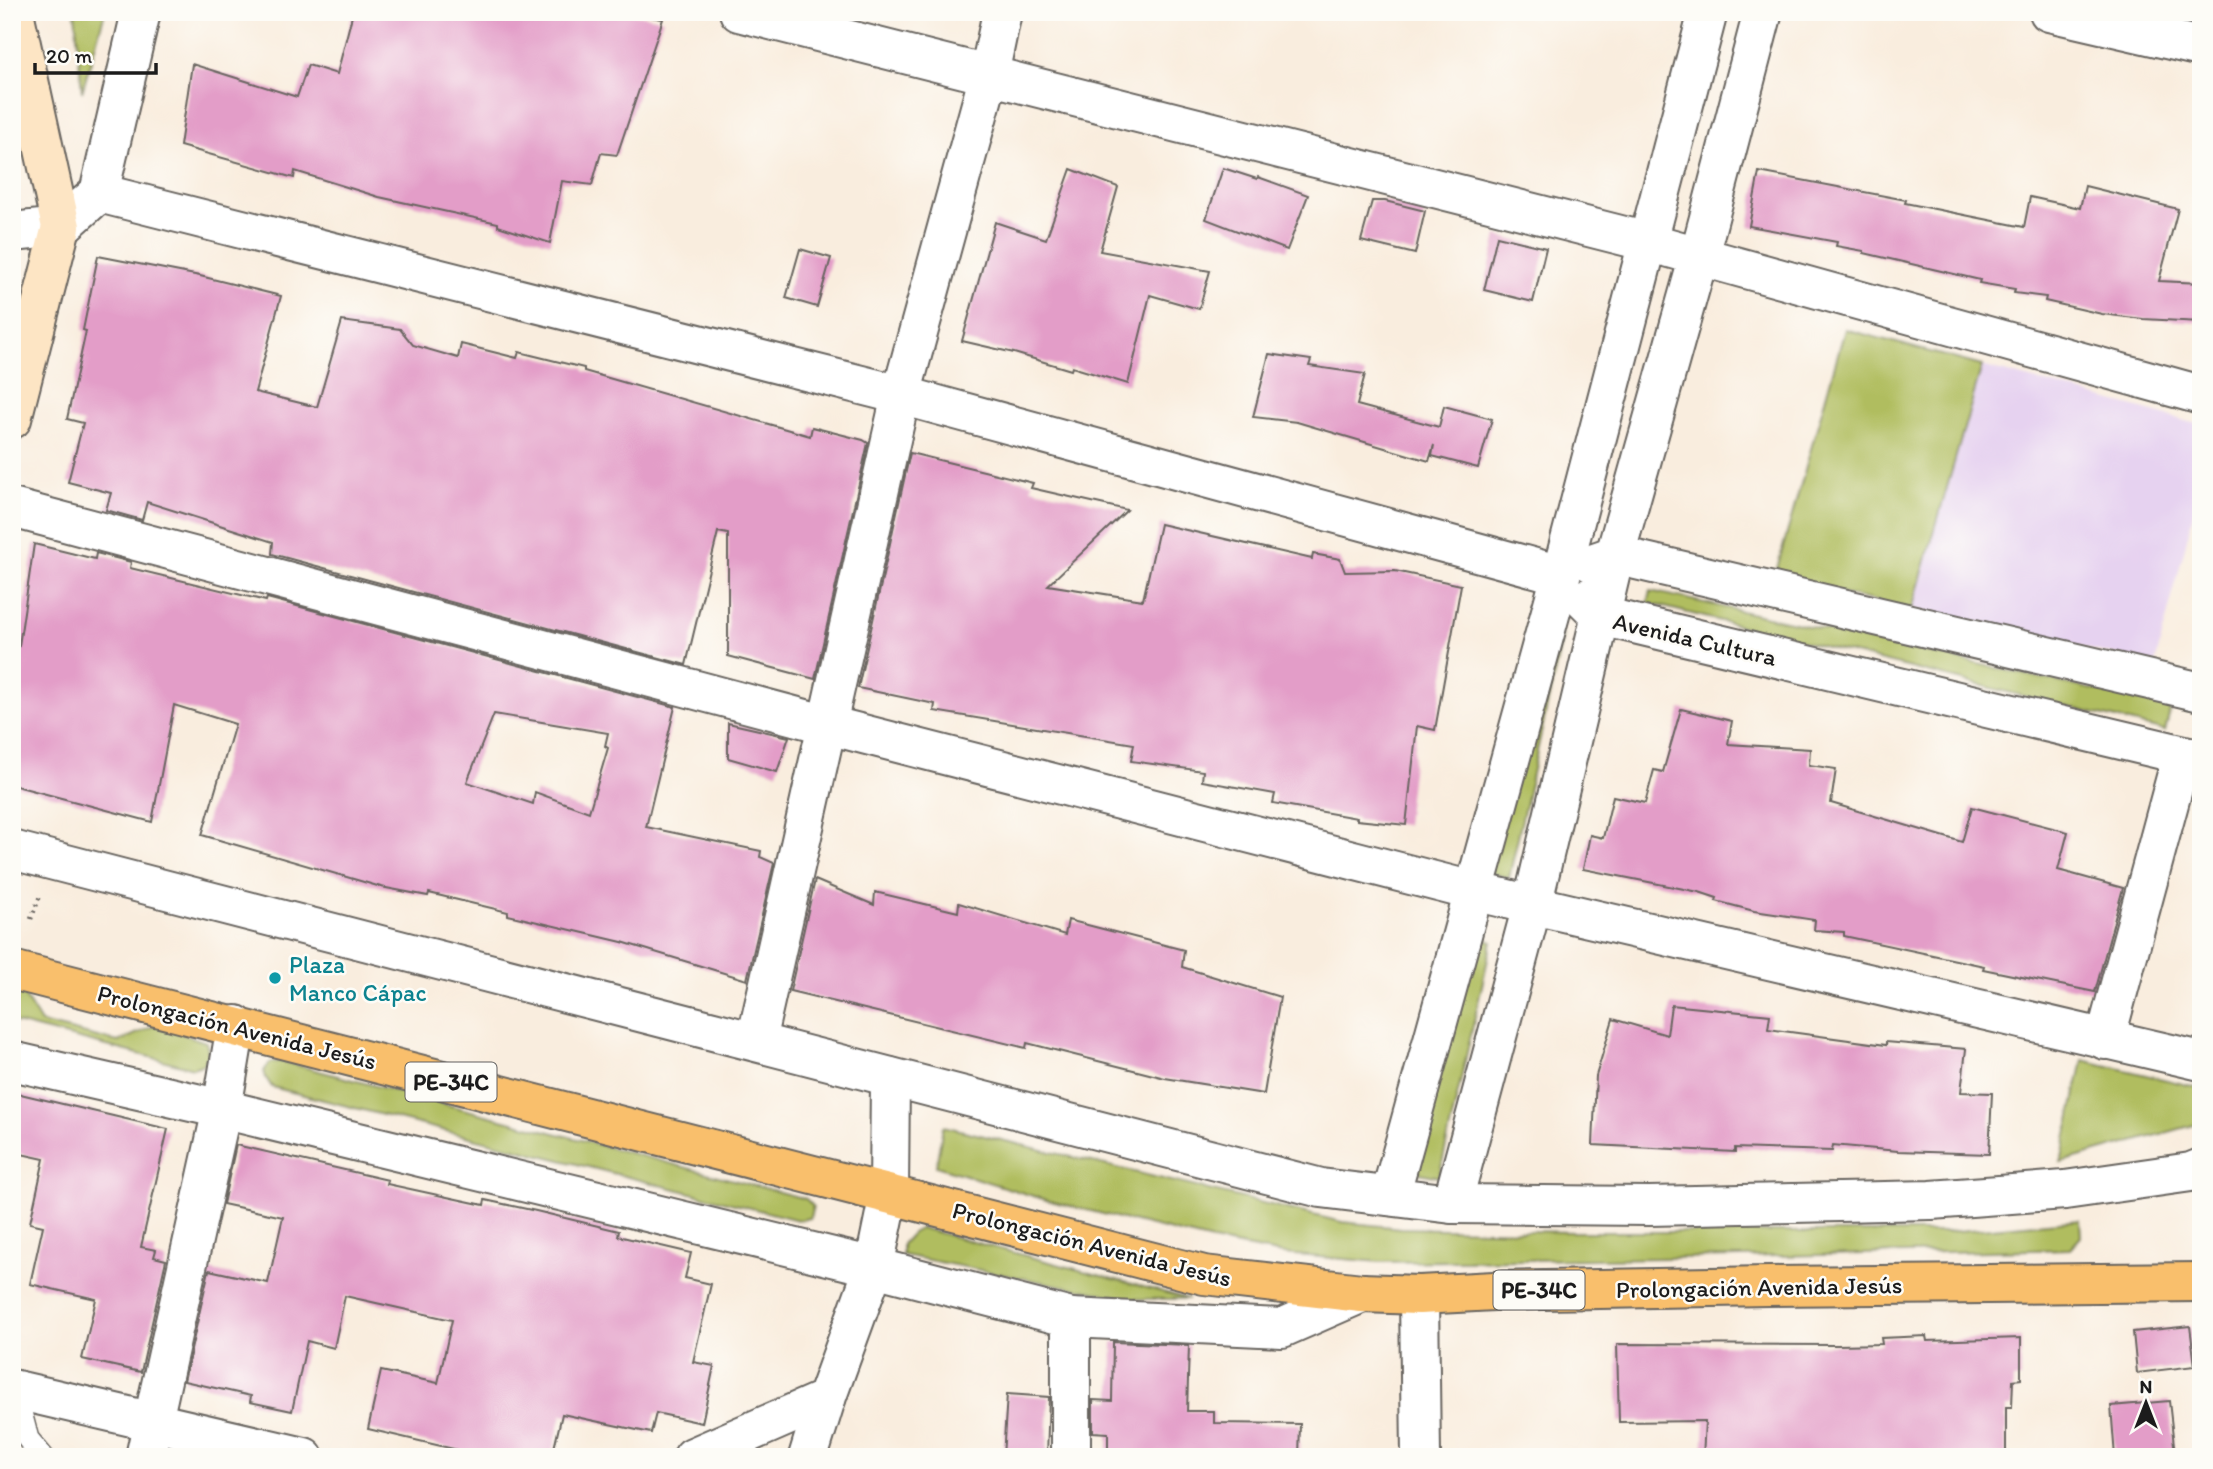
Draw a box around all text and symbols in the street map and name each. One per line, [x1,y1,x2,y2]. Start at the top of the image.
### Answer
scale bar [35,32,156,76]
text: 20 m [46,43,93,68]
street label: Avenida Cultura [1610,606,1780,672]
place label: Plaza Manco Cápac [289,950,427,1007]
marker: Plaza Manco Cápac [267,970,283,986]
street label: Prolongación Avenida Jesús [95,978,379,1076]
road number: PE-34C [406,1063,496,1102]
street label: Prolongación Avenida Jesús [950,1195,1234,1293]
road number: PE-34C [1494,1270,1584,1310]
street label: Prolongación Avenida Jesús [1616,1270,1902,1304]
north arrow [2112,1368,2182,1438]
text: N [2140,1375,2152,1398]

